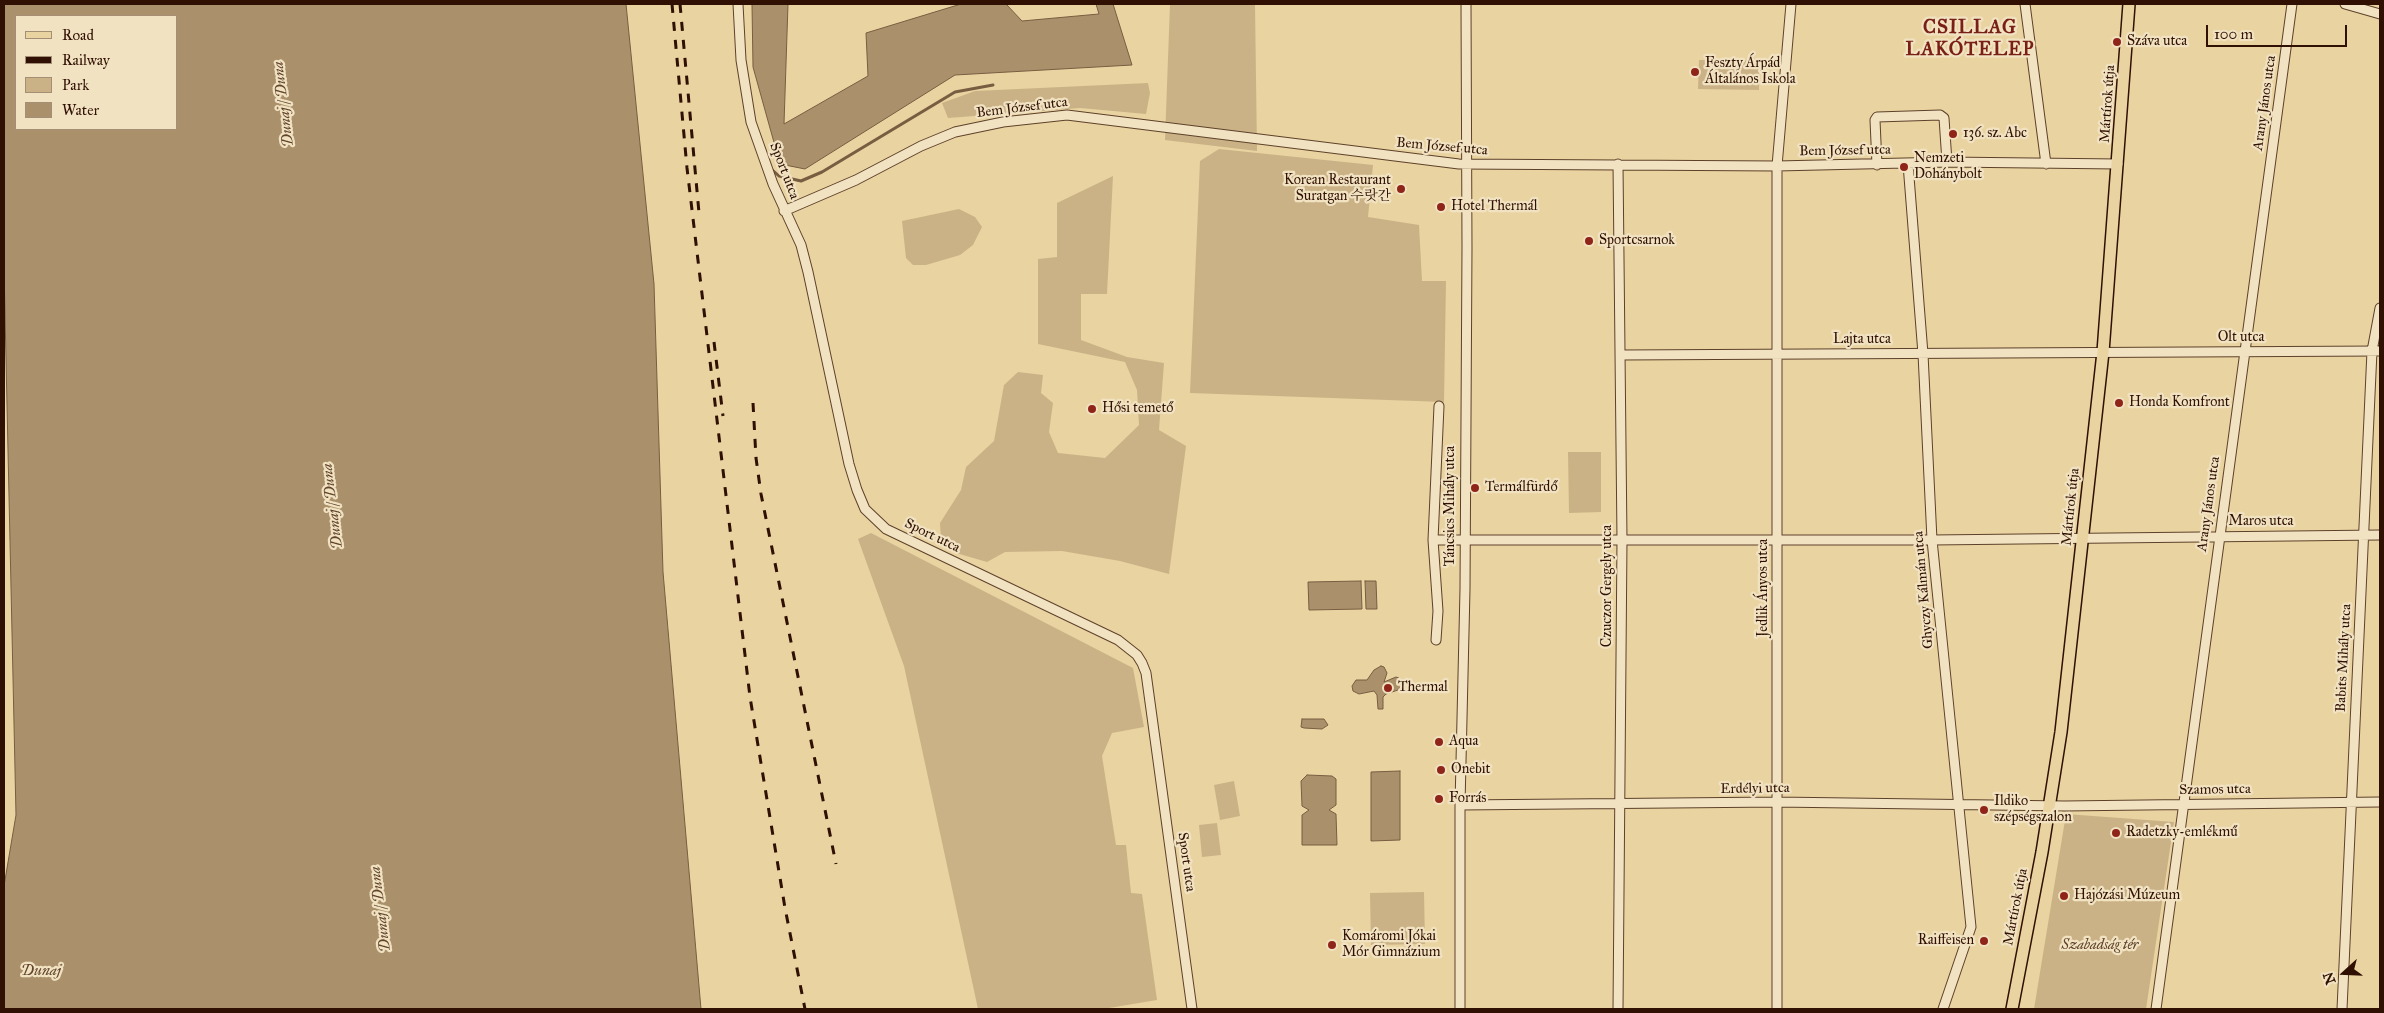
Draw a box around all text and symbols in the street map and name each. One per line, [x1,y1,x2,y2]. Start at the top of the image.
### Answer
legend [15,15,178,130]
scale bar [2209,15,2350,47]
district label: CSILLAG LAKÓTELEP [1904,17,2036,61]
text: 100 m [2214,25,2253,43]
text: Road [62,26,94,44]
place label: Száva utca [2127,34,2187,50]
marker: Száva utca [2111,36,2123,48]
text: Railway [62,51,110,69]
street label: Arany János utca [2250,54,2280,152]
place label: Feszty Árpád Általános Iskola [1705,56,1796,88]
water label: Dunaj / Duna [270,60,298,148]
street label: Mártírok útja [2097,65,2119,143]
marker: Feszty Árpád Általános Iskola [1689,66,1701,78]
text: Park [62,76,89,94]
street label: Bem József utca [975,94,1069,122]
text: Water [62,101,99,119]
place label: 136. sz. Abc [1963,126,2027,142]
marker: 136. sz. Abc [1947,128,1959,140]
street label: Bem József utca [1396,135,1488,159]
street label: Sport utca [765,140,803,202]
street label: Bem József utca [1799,142,1891,160]
place label: Nemzeti Dohánybolt [1914,151,1982,184]
marker: Nemzeti Dohánybolt [1898,161,1910,173]
place label: Korean Restaurant Suratgan 수랏간 [1284,173,1391,206]
marker: Korean Restaurant Suratgan 수랏간 [1395,183,1407,195]
place label: Hotel Thermál [1451,199,1538,215]
marker: Hotel Thermál [1435,201,1447,213]
place label: Sportcsarnok [1599,233,1675,249]
marker: Sportcsarnok [1583,235,1595,247]
street label: Olt utca [2218,330,2264,346]
street label: Lajta utca [1833,332,1891,348]
place label: Honda Komfront [2129,395,2230,411]
marker: Honda Komfront [2113,397,2125,409]
place label: Hősi temető [1102,401,1174,417]
marker: Hősi temető [1086,403,1098,415]
street label: Táncsics Mihály utca [1443,446,1459,566]
street label: Arany János utca [2194,455,2224,553]
water label: Dunaj / Duna [319,462,347,550]
street label: Mártírok útja [2059,467,2083,547]
place label: Termálfürdő [1485,480,1558,496]
marker: Termálfürdő [1469,482,1481,494]
street label: Maros utca [2228,514,2294,530]
street label: Sport utca [902,515,962,557]
street label: Czuczor Gergely utca [1600,525,1616,647]
street label: Ghyczy Kálmán utca [1910,530,1938,650]
street label: Jedlik Ányos utca [1756,539,1772,637]
street label: Babits Mihály utca [2333,604,2355,712]
place label: Thermal [1398,680,1448,696]
marker: Thermal [1382,682,1394,694]
place label: Aqua [1449,734,1478,750]
marker: Aqua [1433,736,1445,748]
place label: Onebit [1451,762,1491,778]
marker: Onebit [1435,764,1447,776]
street label: Erdélyi utca [1720,780,1790,798]
street label: Szamos utca [2179,781,2251,799]
place label: Forrás [1449,791,1486,807]
marker: Forrás [1433,793,1445,805]
place label: Ildiko szépségszalon [1994,794,2072,826]
marker: Ildiko szépségszalon [1978,804,1990,816]
place label: Radetzky-emlékmű [2126,825,2238,841]
marker: Radetzky-emlékmű [2110,827,2122,839]
street label: Sport utca [1174,831,1198,893]
water label: Dunaj / Duna [367,865,395,953]
street label: Mártírok útja [2000,867,2032,947]
place label: Hajózási Múzeum [2074,888,2180,904]
marker: Hajózási Múzeum [2058,890,2070,902]
place label: Komáromi Jókai Mór Gimnázium [1342,929,1440,962]
place label: Raiffeisen [1918,933,1974,949]
marker: Raiffeisen [1978,935,1990,947]
park label: Szabadság tér [2062,938,2138,954]
marker: Komáromi Jókai Mór Gimnázium [1326,939,1338,951]
north arrow [2319,948,2369,998]
water label: Dunaj [21,962,61,980]
text: N [2319,970,2339,987]

